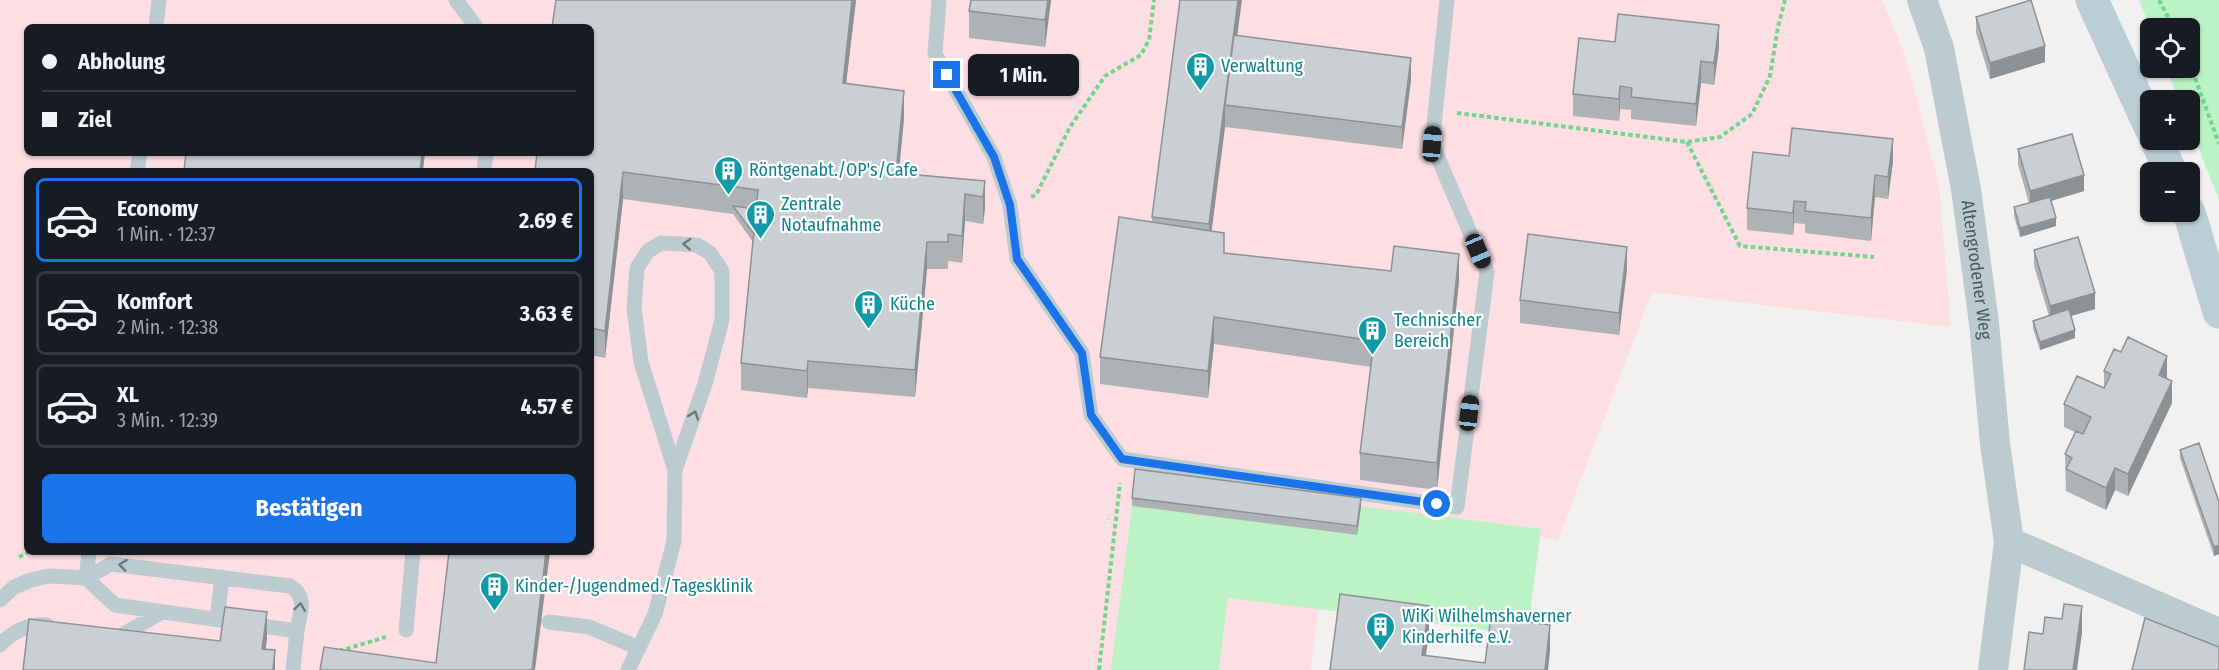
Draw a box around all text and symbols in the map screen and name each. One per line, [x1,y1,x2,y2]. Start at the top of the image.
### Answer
map controls [2140,18,2200,222]
button: locate [2140,18,2200,78]
text: Abholung [78,48,165,75]
building icon: Verwaltung [1184,50,1216,92]
callout: 1 Min. [968,54,1079,96]
place label: Verwaltung [1221,55,1304,77]
route end [933,61,960,88]
text: 1 Min. [1000,63,1047,87]
button: + [2140,90,2200,150]
text: Ziel [78,106,112,133]
car [1421,125,1443,163]
building icon: Röntgenabt./OP's/Cafe [712,154,744,196]
place label: Röntgenabt./OP's/Cafe [749,159,918,181]
button: − [2140,162,2200,222]
icon: car [45,193,99,247]
place label: Zentrale Notaufnahme [781,193,882,236]
text: Economy [117,195,198,222]
building icon: Zentrale Notaufnahme [744,198,776,240]
street label: Altengrodener Weg [1957,199,1996,341]
text: 2.69 € [519,207,573,234]
text: 1 Min. · 12:37 [117,222,215,246]
car [1463,231,1493,271]
one-way arrow [682,238,691,251]
icon: car [45,286,99,340]
text: Komfort [117,288,192,315]
building icon: Küche [853,288,885,330]
place label: Küche [890,293,935,315]
text: 3.63 € [520,300,573,327]
place label: Technischer Bereich [1394,309,1482,352]
building icon: Technischer Bereich [1357,314,1389,356]
text: 2 Min. · 12:38 [117,315,218,339]
icon: car [45,379,99,433]
text: XL [117,381,139,408]
text: 4.57 € [520,393,573,420]
car [1458,394,1480,432]
text: 3 Min. · 12:39 [117,408,218,432]
one-way arrow [686,410,699,421]
button: Bestätigen [42,474,576,543]
route start [1423,490,1450,517]
one-way arrow [119,560,128,572]
building icon: Kinder-/Jugendmed./Tagesklinik [478,570,510,612]
place label: Kinder-/Jugendmed./Tagesklinik [515,575,753,597]
one-way arrow [293,603,306,612]
place label: WiKi Wilhelmshaverner Kinderhilfe e.V. [1402,605,1572,648]
building icon: WiKi Wilhelmshaverner Kinderhilfe e.V. [1365,610,1397,652]

